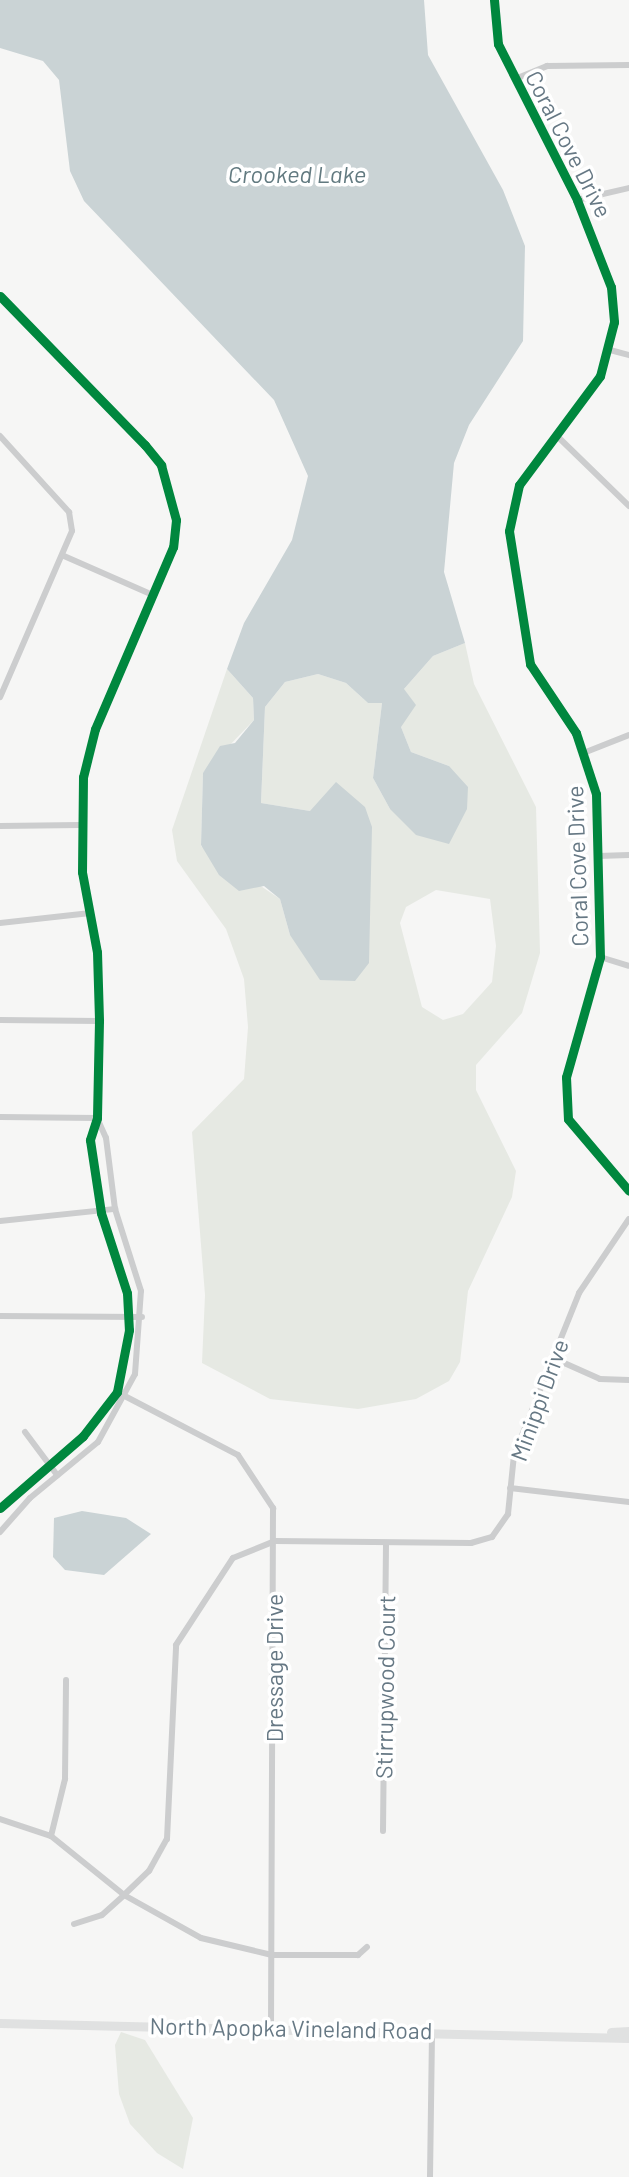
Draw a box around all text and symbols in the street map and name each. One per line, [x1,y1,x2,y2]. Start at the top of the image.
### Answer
street label: Coral Cove Drive [520,66,618,222]
water label: Crooked Lake [228,160,366,188]
street label: Coral Cove Drive [560,785,594,947]
street label: Minippi Drive [504,1335,574,1465]
street label: Dressage Drive [260,1594,288,1742]
street label: Stirrupwood Court [370,1595,400,1779]
street label: North Apopka Vineland Road [149,2012,433,2044]

